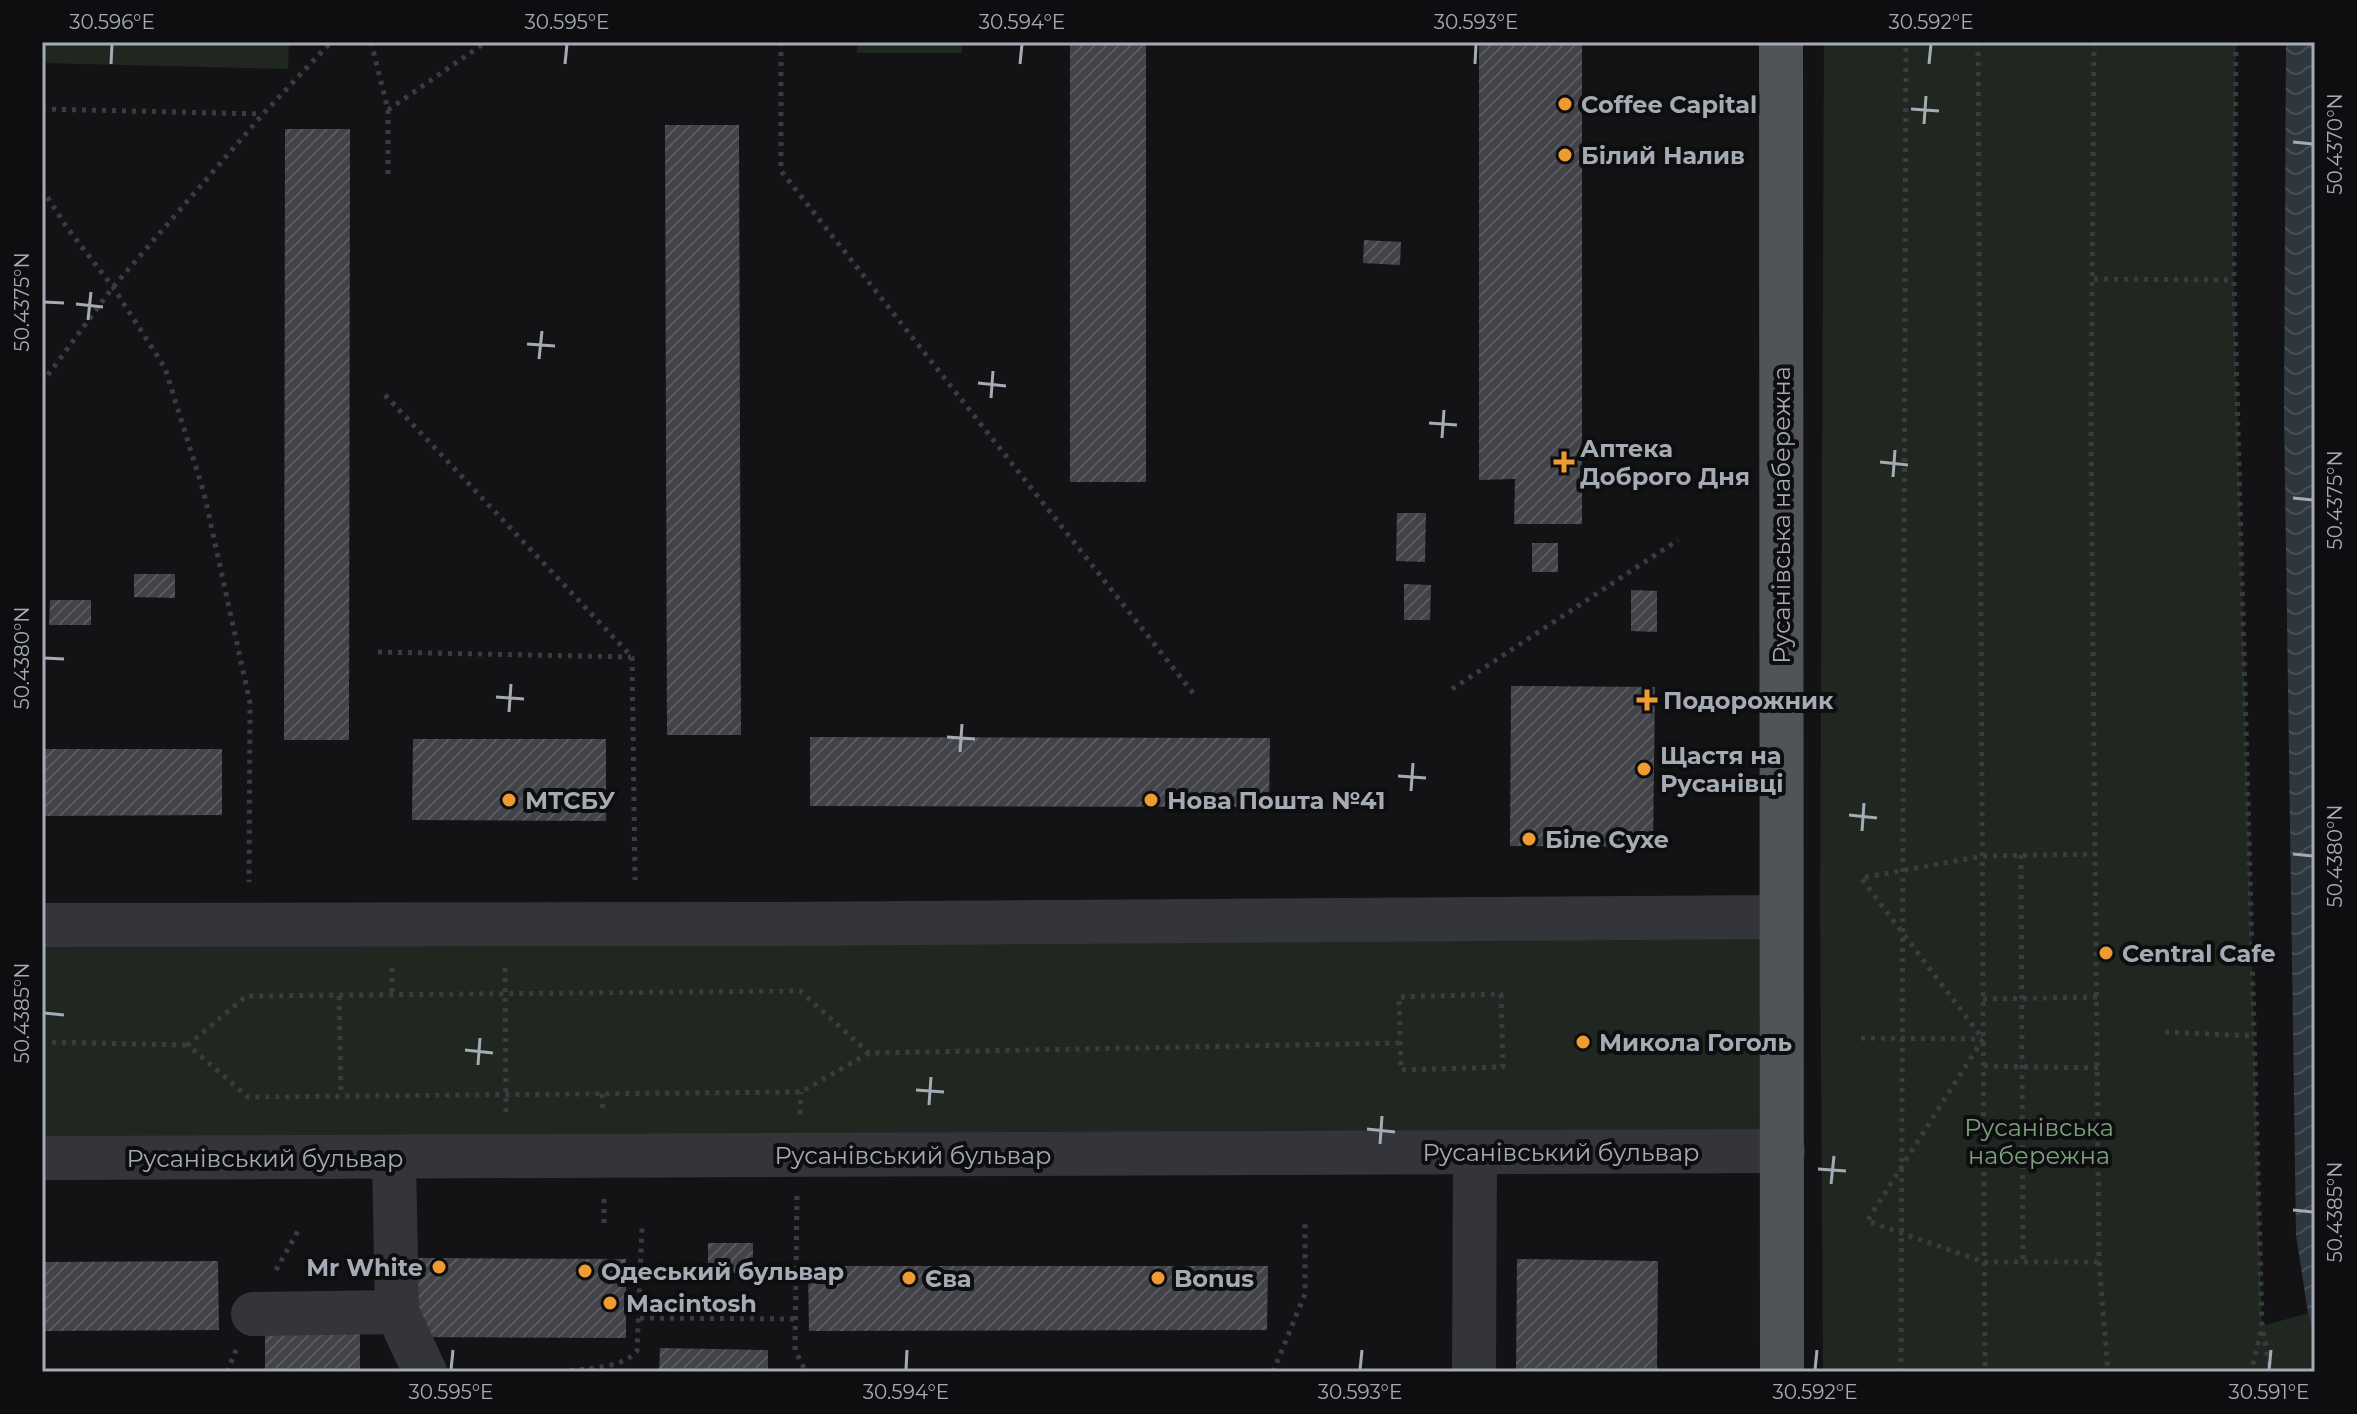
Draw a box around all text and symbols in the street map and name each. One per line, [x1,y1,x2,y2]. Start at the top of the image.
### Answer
text: 30.596°E [69,10,155,34]
text: 30.595°E [525,10,609,34]
text: 30.594°E [979,10,1065,34]
text: 30.593°E [1434,10,1518,34]
text: 30.592°E [1888,10,1974,34]
place label: Coffee Capital [1581,90,1757,119]
text: 50.4370°N [2323,93,2347,195]
marker: Coffee Capital [1556,95,1574,113]
place label: Білий Налив [1581,141,1745,170]
marker: Білий Налив [1556,146,1574,164]
text: 50.4375°N [10,252,34,352]
street label: Русанівська набережна [1767,366,1796,664]
place label: Аптека Доброго Дня [1580,434,1750,491]
text: 50.4375°N [2323,450,2347,550]
marker: Аптека Доброго Дня [1555,453,1573,471]
text: 50.4380°N [10,606,34,710]
place label: Подорожник [1663,686,1834,715]
marker: Подорожник [1638,691,1656,709]
place label: Щастя на Русанівці [1660,741,1784,798]
marker: Щастя на Русанівці [1635,760,1653,778]
place label: МТСБУ [525,786,616,815]
place label: Нова Пошта №41 [1167,786,1385,815]
marker: МТСБУ [500,791,518,809]
marker: Нова Пошта №41 [1142,791,1160,809]
text: 50.4380°N [2323,804,2347,908]
place label: Біле Сухе [1545,825,1669,854]
marker: Біле Сухе [1520,830,1538,848]
place label: Central Cafe [2122,939,2276,968]
marker: Central Cafe [2097,944,2115,962]
text: 50.4385°N [10,963,34,1063]
place label: Микола Гоголь [1599,1028,1792,1057]
marker: Микола Гоголь [1574,1033,1592,1051]
park label: Русанівська набережна [1964,1113,2114,1170]
street label: Русанівський бульвар [1422,1138,1700,1167]
street label: Русанівський бульвар [774,1141,1052,1170]
street label: Русанівський бульвар [126,1144,404,1173]
text: 50.4385°N [2323,1162,2347,1262]
place label: Mr White [306,1253,423,1282]
place label: Одеський бульвар [601,1257,844,1286]
marker: Mr White [430,1258,448,1276]
marker: Одеський бульвар [576,1262,594,1280]
place label: Єва [925,1264,972,1293]
place label: Bonus [1174,1264,1254,1293]
marker: Єва [900,1269,918,1287]
marker: Bonus [1149,1269,1167,1287]
place label: Macintosh [626,1289,757,1318]
marker: Macintosh [601,1294,619,1312]
text: 30.595°E [409,1380,493,1404]
text: 30.594°E [863,1380,949,1404]
text: 30.593°E [1318,1380,1402,1404]
text: 30.592°E [1772,1380,1858,1404]
text: 30.591°E [2228,1380,2310,1404]

